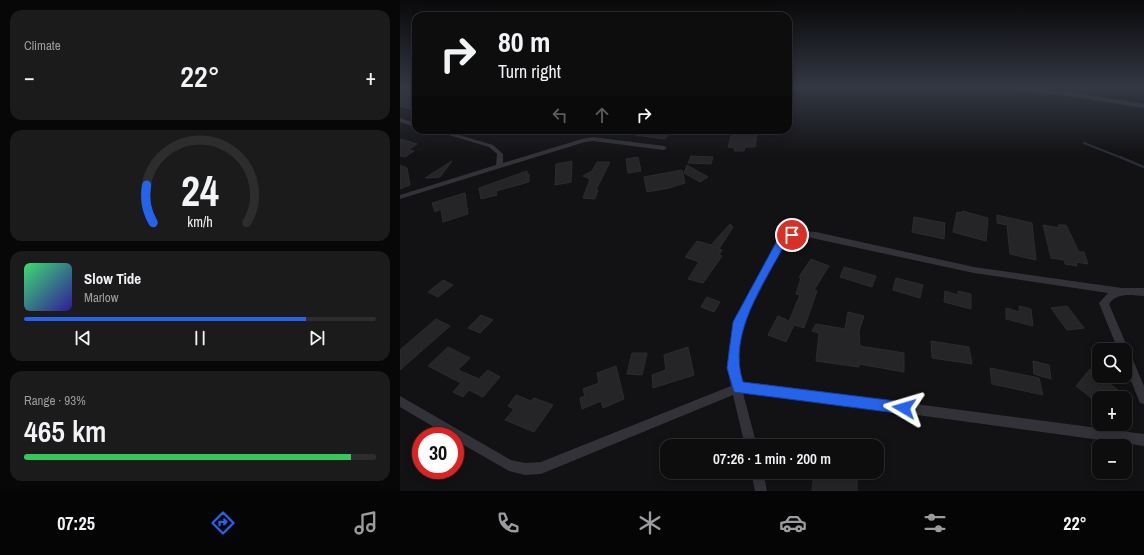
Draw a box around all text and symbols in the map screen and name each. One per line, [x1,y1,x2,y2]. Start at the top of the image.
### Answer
text: 80 m [498,23,550,61]
icon: right [432,28,484,80]
text: Climate [24,37,61,54]
text: 22° [180,56,220,96]
text: Turn right [498,59,561,84]
text: − [24,62,35,92]
text: + [365,62,376,92]
icon: left [549,104,571,126]
icon: ahead [591,104,613,126]
icon: right [633,104,655,126]
text: 24 [181,163,219,219]
text: km/h [187,212,213,231]
pin [775,218,809,252]
icon: arrive [781,224,803,246]
text: Slow Tide [84,268,141,289]
text: Marlow [84,289,118,306]
icon: previous [72,327,94,349]
icon: pause [189,327,211,349]
icon: next [306,327,328,349]
map controls [1092,343,1132,479]
button: search [1092,343,1132,383]
position arrow [883,387,925,429]
button: + [1092,391,1132,431]
text: Range · 93% [24,392,86,409]
text: 465 km [24,411,106,451]
speed limit sign: 30 [412,427,464,479]
button: − [1092,439,1132,479]
text: 07:26 · 1 min · 200 m [713,448,831,469]
icon: directions [209,509,237,537]
icon: music [352,509,380,537]
icon: phone [494,509,522,537]
icon: climate [636,509,664,537]
icon: car [779,509,807,537]
icon: filters [921,509,949,537]
text: 07:25 [57,511,95,536]
text: 22° [1063,511,1087,536]

